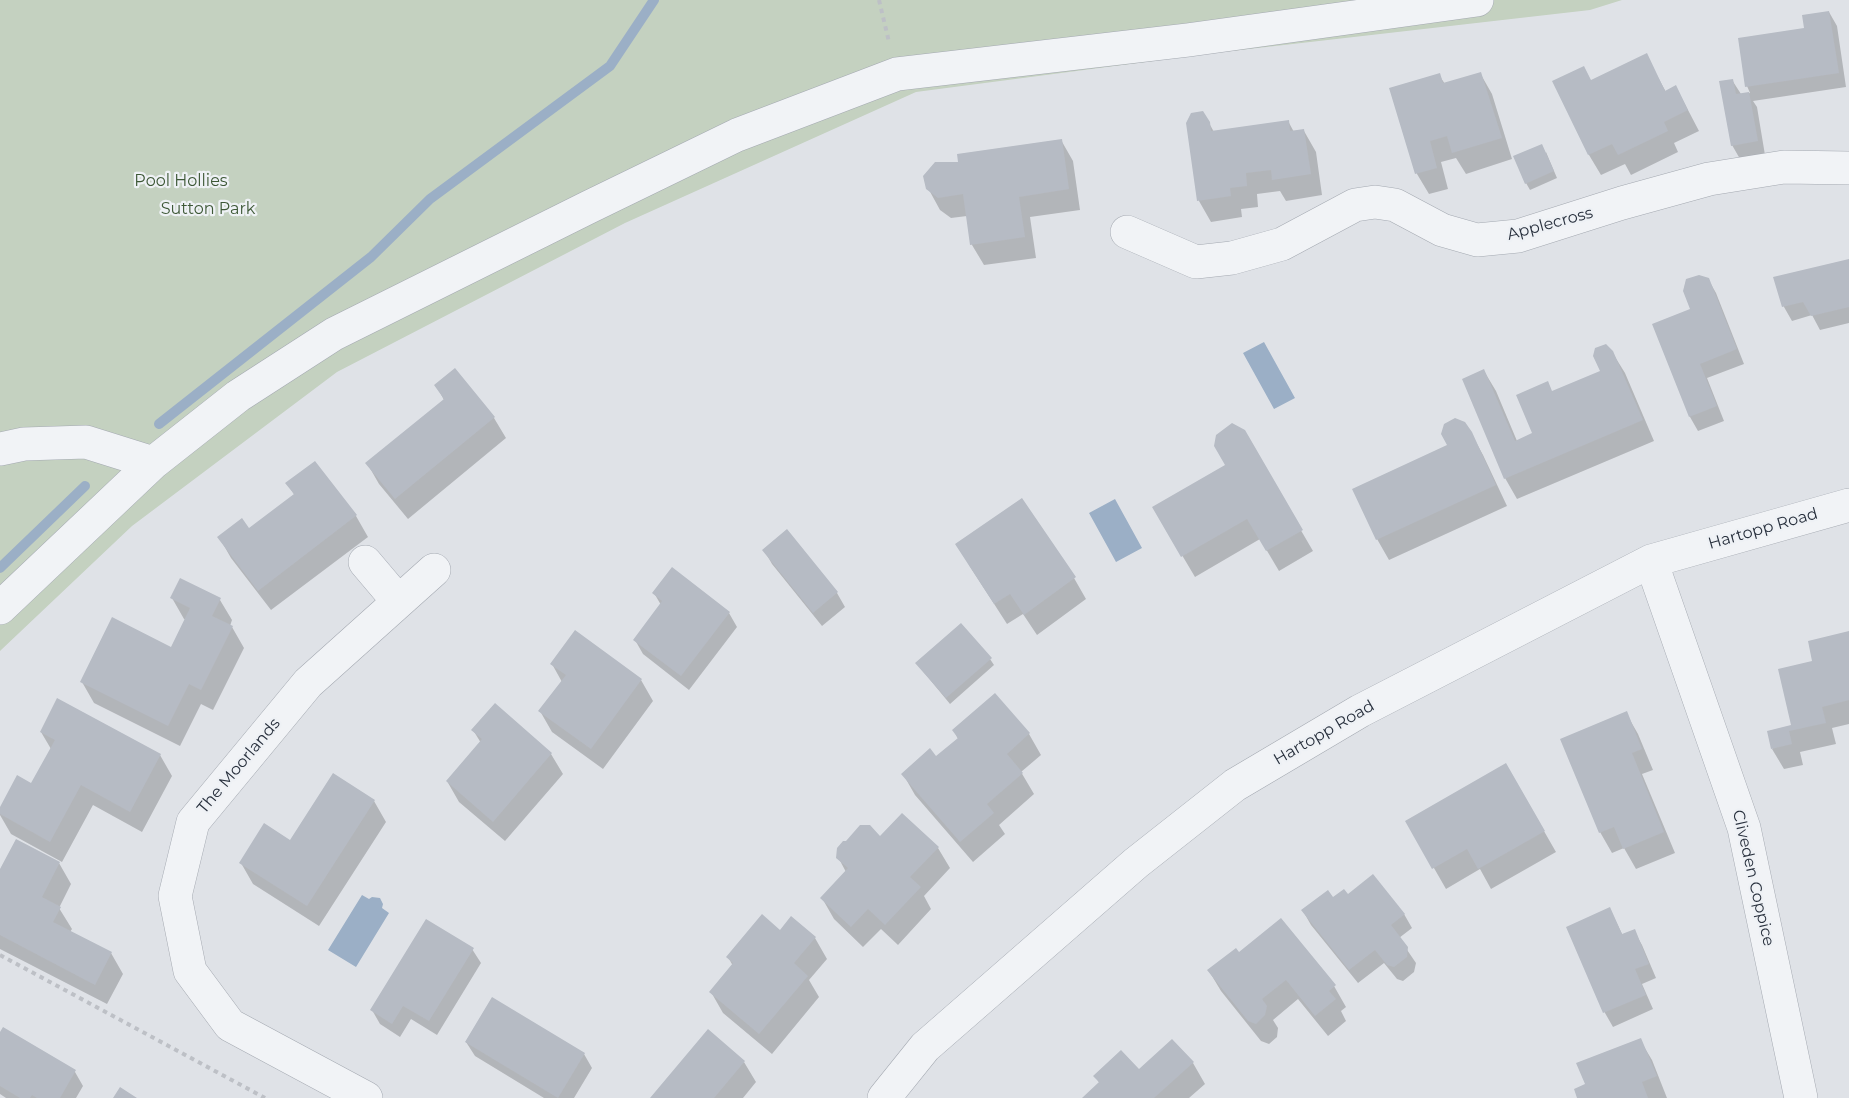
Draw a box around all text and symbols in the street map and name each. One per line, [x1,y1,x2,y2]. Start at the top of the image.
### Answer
park label: Pool Hollies [134,171,228,191]
park label: Sutton Park [161,199,255,219]
street label: Applecross [1505,203,1595,245]
street label: Hartopp Road [1706,504,1820,554]
street label: Hartopp Road [1270,696,1378,770]
street label: The Moorlands [193,714,285,818]
street label: Cliveden Coppice [1728,808,1778,948]

